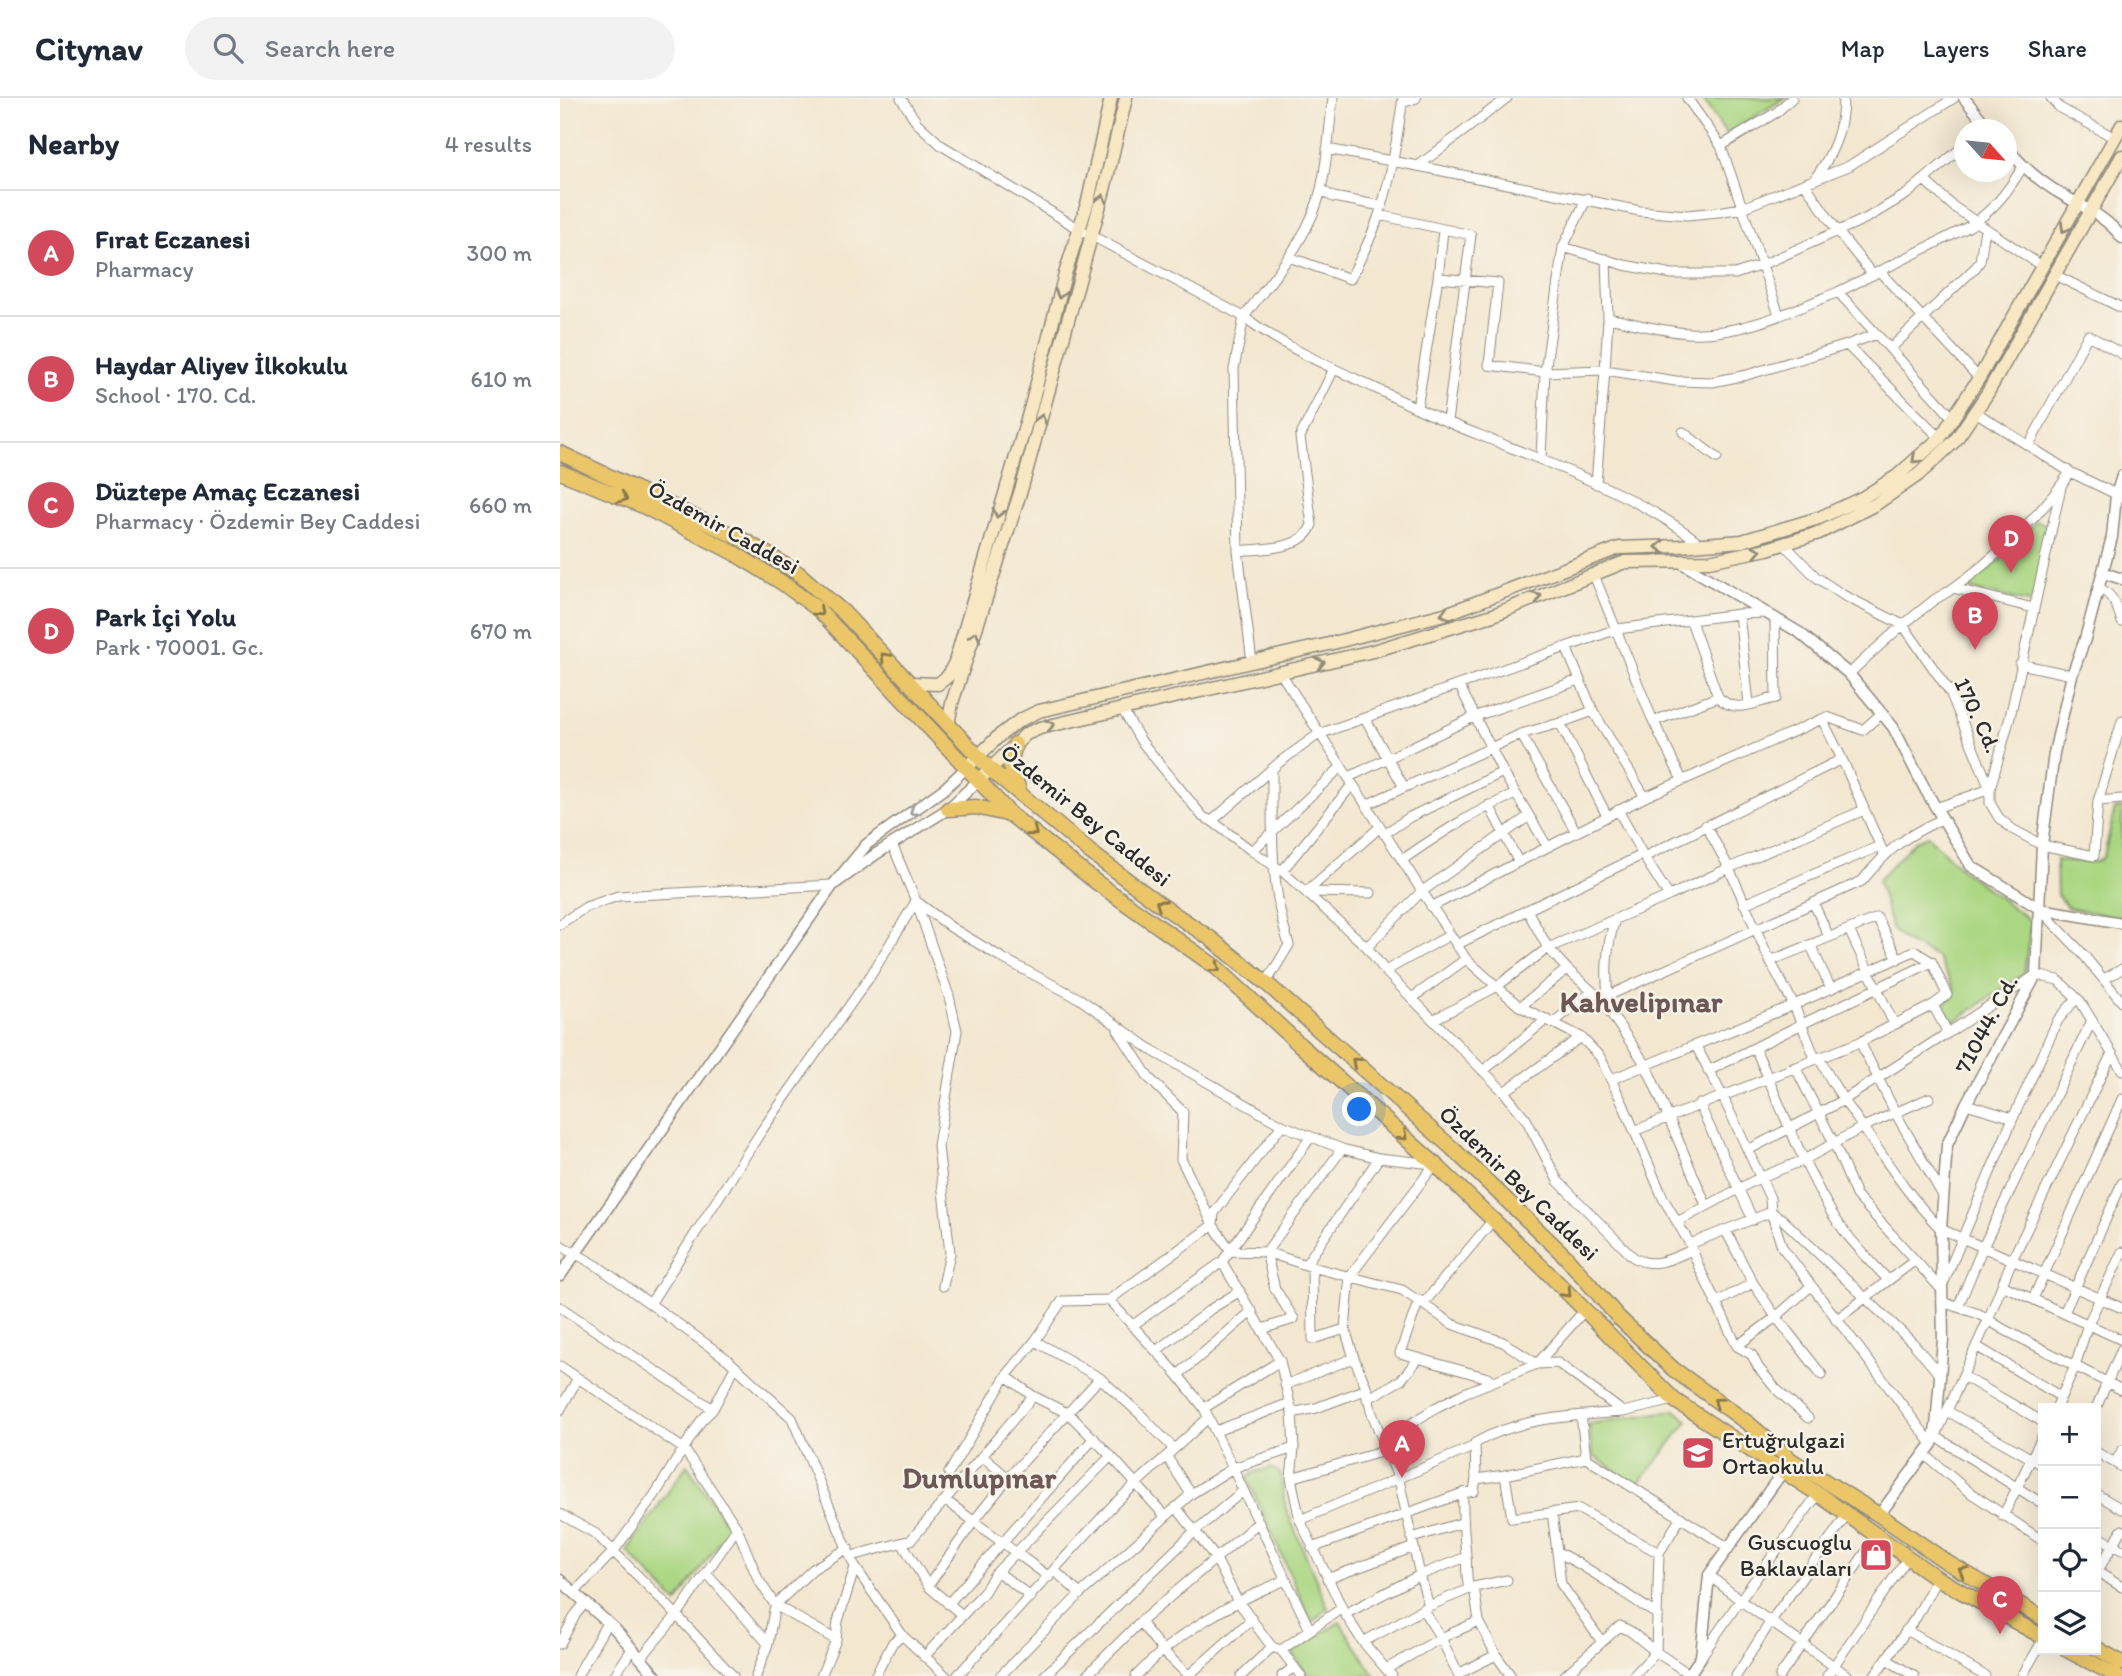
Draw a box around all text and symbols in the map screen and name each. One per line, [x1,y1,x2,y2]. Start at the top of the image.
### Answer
search box [185,17,675,80]
text: Citynav [35,29,143,68]
icon: search [209,29,247,67]
text: Search here [265,32,395,64]
text: Map [1841,34,1885,63]
text: Layers [1923,34,1990,63]
text: Share [2028,34,2087,63]
north arrow [1954,119,2017,182]
text: Nearby [28,125,119,162]
text: 4 results [445,130,532,158]
one-way arrow [1093,194,1108,206]
one-way arrow [2060,220,2073,233]
text: Fırat Eczanesi [95,223,250,255]
text: A [44,239,58,267]
text: 300 m [467,239,532,267]
text: Pharmacy [95,255,193,283]
one-way arrow [1054,288,1068,300]
text: Haydar Aliyev İlkokulu [95,349,348,381]
text: B [44,365,58,393]
text: 610 m [470,365,532,393]
text: School · 170. Cd. [95,381,257,409]
one-way arrow [1033,413,1047,425]
one-way arrow [1911,451,1924,463]
street label: Özdemir Caddesi [643,474,805,580]
text: Düztepe Amaç Eczanesi [95,475,360,507]
one-way arrow [616,490,629,504]
text: C [44,491,58,519]
text: 660 m [469,491,532,519]
text: Pharmacy · Özdemir Bey Caddesi [95,507,420,535]
one-way arrow [992,507,1007,519]
pin: D [1988,515,2034,573]
one-way arrow [1654,539,1665,555]
one-way arrow [1751,545,1763,560]
one-way arrow [1530,592,1542,606]
pin: B [1952,592,1998,650]
text: Park İçi Yolu [95,601,236,633]
one-way arrow [811,603,824,616]
one-way arrow [1439,605,1451,620]
text: D [43,617,59,645]
text: 670 m [470,617,532,645]
one-way arrow [967,631,981,643]
text: Park · 70001. Gc. [95,633,264,661]
one-way arrow [881,652,894,665]
one-way arrow [1314,657,1326,671]
street label: 170. Cd. [1948,673,2008,757]
one-way arrow [1044,719,1056,734]
street label: Özdemir Bey Caddesi [995,738,1177,892]
one-way arrow [909,803,922,815]
one-way arrow [1025,824,1038,836]
one-way arrow [1155,900,1168,912]
one-way arrow [1208,959,1220,972]
street label: 71044. Cd. [1948,970,2024,1078]
district label: Kahvelipınar [1560,983,1723,1020]
one-way arrow [1352,1058,1365,1070]
your location [1342,1092,1376,1126]
street label: Özdemir Bey Caddesi [1433,1100,1605,1266]
one-way arrow [1395,1127,1408,1140]
one-way arrow [1559,1285,1571,1298]
one-way arrow [1713,1397,1726,1410]
map controls [2038,1403,2101,1655]
button: + [2038,1403,2101,1466]
pin: A [1379,1420,1425,1478]
place label: Ertuğrulgazi Ortaokulu [1722,1426,1845,1480]
school or university icon: Ertuğrulgazi Ortaokulu [1679,1434,1717,1472]
district label: Dumlupınar [902,1459,1057,1496]
button: − [2038,1466,2101,1529]
place label: Guscuoglu Baklavaları [1740,1528,1852,1582]
button: locate [2038,1529,2101,1592]
shop icon: Guscuoglu Baklavaları [1857,1536,1895,1574]
one-way arrow [1957,1567,1970,1580]
pin: C [1977,1576,2023,1634]
button: layers [2038,1592,2101,1655]

